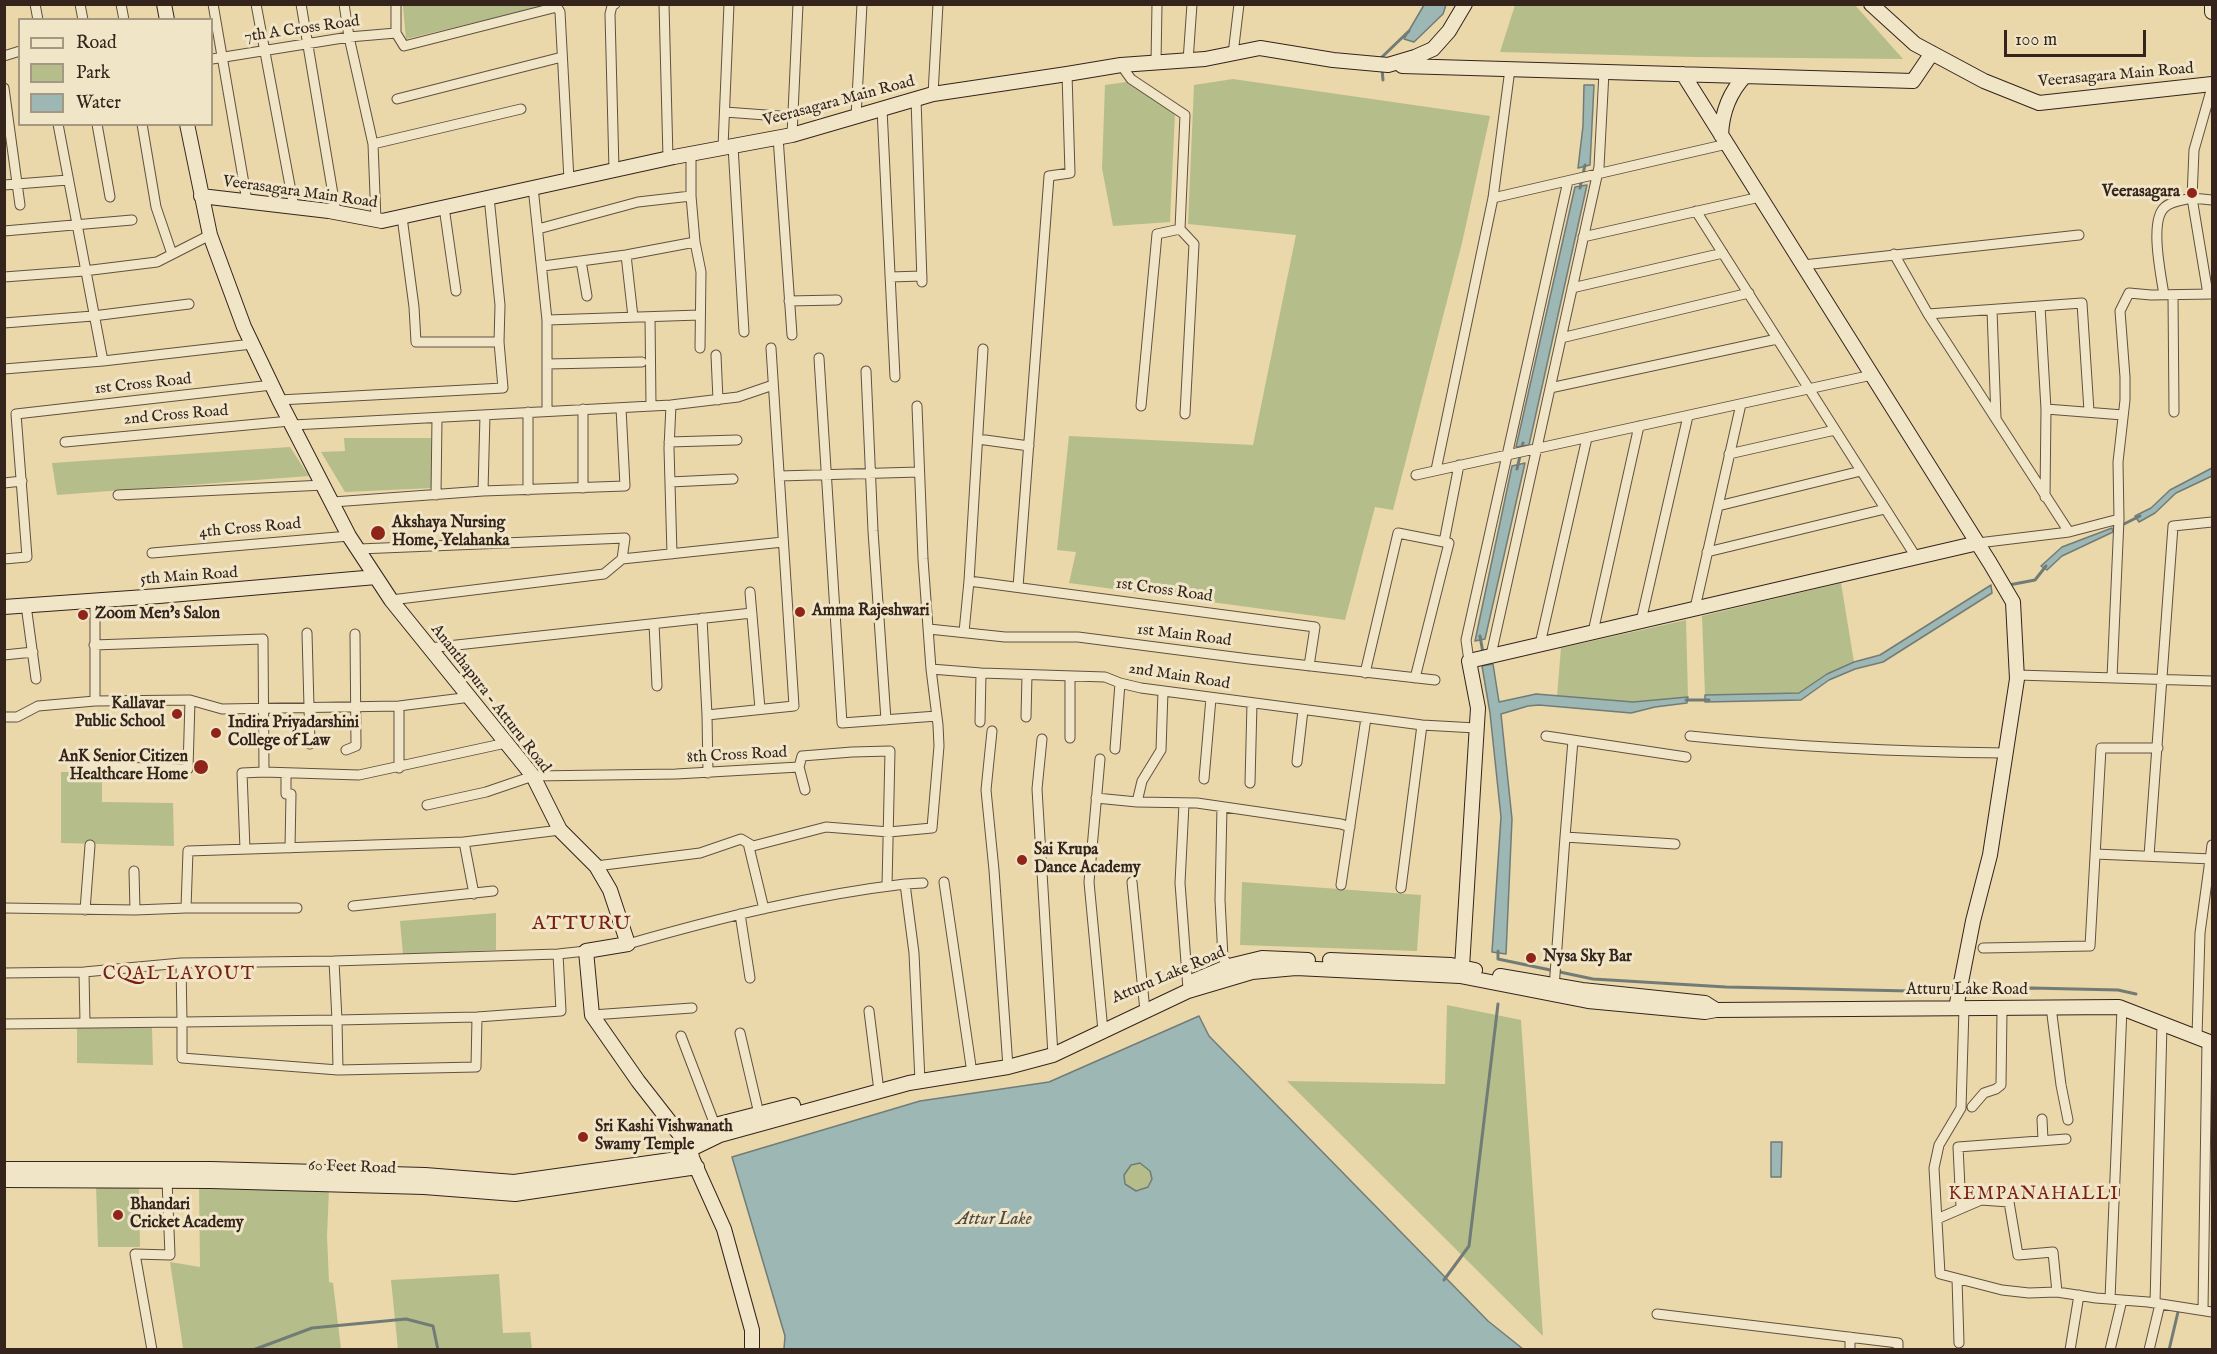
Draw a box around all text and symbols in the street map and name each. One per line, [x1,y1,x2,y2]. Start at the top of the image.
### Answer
street label: 7th A Cross Road [243,12,361,48]
legend [18,18,213,126]
scale bar [2007,18,2150,56]
text: 100 m [2015,29,2057,52]
text: Road [76,32,117,55]
street label: Veerasagara Main Road [2037,60,2195,92]
text: Park [76,62,110,85]
street label: Veerasagara Main Road [761,73,917,131]
text: Water [76,92,121,115]
street label: Veerasagara Main Road [221,173,379,213]
place label: Veerasagara [2102,183,2180,203]
marker: Veerasagara [2185,186,2199,200]
street label: 1st Cross Road [94,370,192,400]
street label: 2nd Cross Road [123,402,229,430]
place label: Akshaya Nursing Home, Yelahanka [392,514,510,552]
street label: 4th Cross Road [198,515,302,543]
marker: Akshaya Nursing Home, Yelahanka [369,524,387,542]
street label: 5th Main Road [140,564,238,590]
street label: 1st Cross Road [1114,575,1214,607]
place label: Amma Rajeshwari [812,602,930,622]
place label: Zoom Men's Salon [95,605,220,625]
marker: Amma Rajeshwari [793,605,807,619]
marker: Zoom Men's Salon [76,608,90,622]
street label: Ananthapura - Atturu Road [426,621,554,777]
street label: 1st Main Road [1136,621,1232,651]
street label: 2nd Main Road [1127,660,1231,694]
place label: Kallavar Public School [75,695,165,733]
marker: Kallavar Public School [170,707,184,721]
place label: Indira Priyadarshini College of Law [228,714,359,752]
marker: Indira Priyadarshini College of Law [209,726,223,740]
street label: 8th Cross Road [686,744,788,768]
place label: AnK Senior Citizen Healthcare Home [59,748,188,786]
marker: AnK Senior Citizen Healthcare Home [192,758,210,776]
place label: Sai Krupa Dance Academy [1034,841,1141,879]
marker: Sai Krupa Dance Academy [1015,853,1029,867]
district label: ATTURU [532,913,632,937]
street label: Atturu Lake Road [1109,943,1229,1009]
place label: Nysa Sky Bar [1543,948,1632,968]
marker: Nysa Sky Bar [1524,951,1538,965]
district label: CQAL LAYOUT [103,964,255,986]
street label: Atturu Lake Road [1906,981,2028,1001]
place label: Sri Kashi Vishwanath Swamy Temple [595,1118,733,1156]
marker: Sri Kashi Vishwanath Swamy Temple [576,1130,590,1144]
street label: 60 Feet Road [308,1157,396,1179]
district label: KEMPANAHALLI [1949,1184,2119,1206]
place label: Bhandari Cricket Academy [130,1196,244,1234]
marker: Bhandari Cricket Academy [111,1208,125,1222]
water label: Attur Lake [956,1209,1032,1231]

